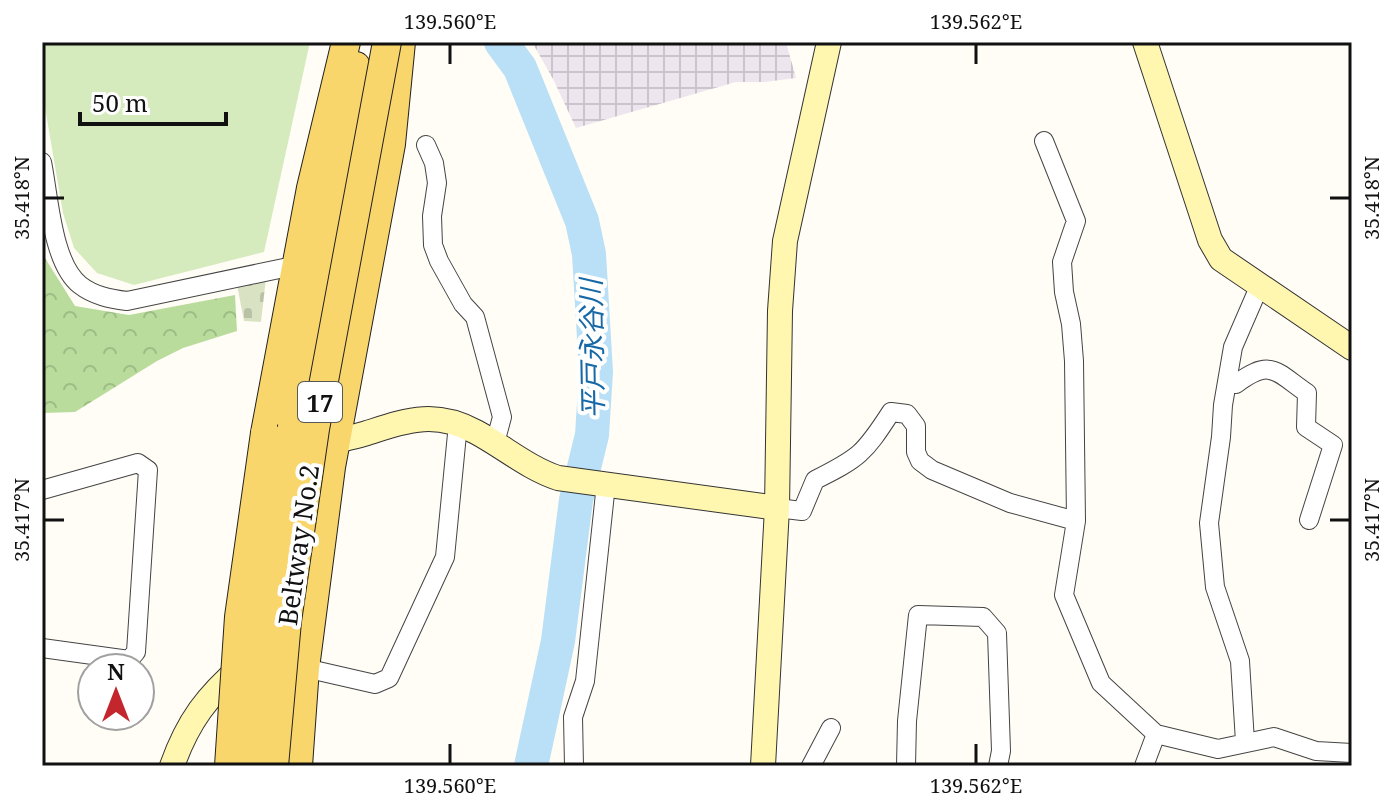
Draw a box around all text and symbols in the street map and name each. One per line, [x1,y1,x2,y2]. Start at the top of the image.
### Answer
text: 139.560°E [404,8,496,35]
text: 139.562°E [930,8,1022,35]
scale bar [80,76,226,126]
text: 50 m [92,86,148,119]
text: 35.418°N [8,156,35,240]
text: 35.418°N [1358,156,1385,240]
water label: 平戸永谷川 [571,276,611,419]
road number: 17 [298,382,342,422]
street label: Beltway No.2 [269,462,327,628]
text: 35.417°N [8,478,35,562]
text: 35.417°N [1358,478,1385,562]
north arrow [76,652,156,732]
text: N [107,656,125,686]
text: 139.560°E [404,772,496,799]
text: 139.562°E [930,772,1022,799]

